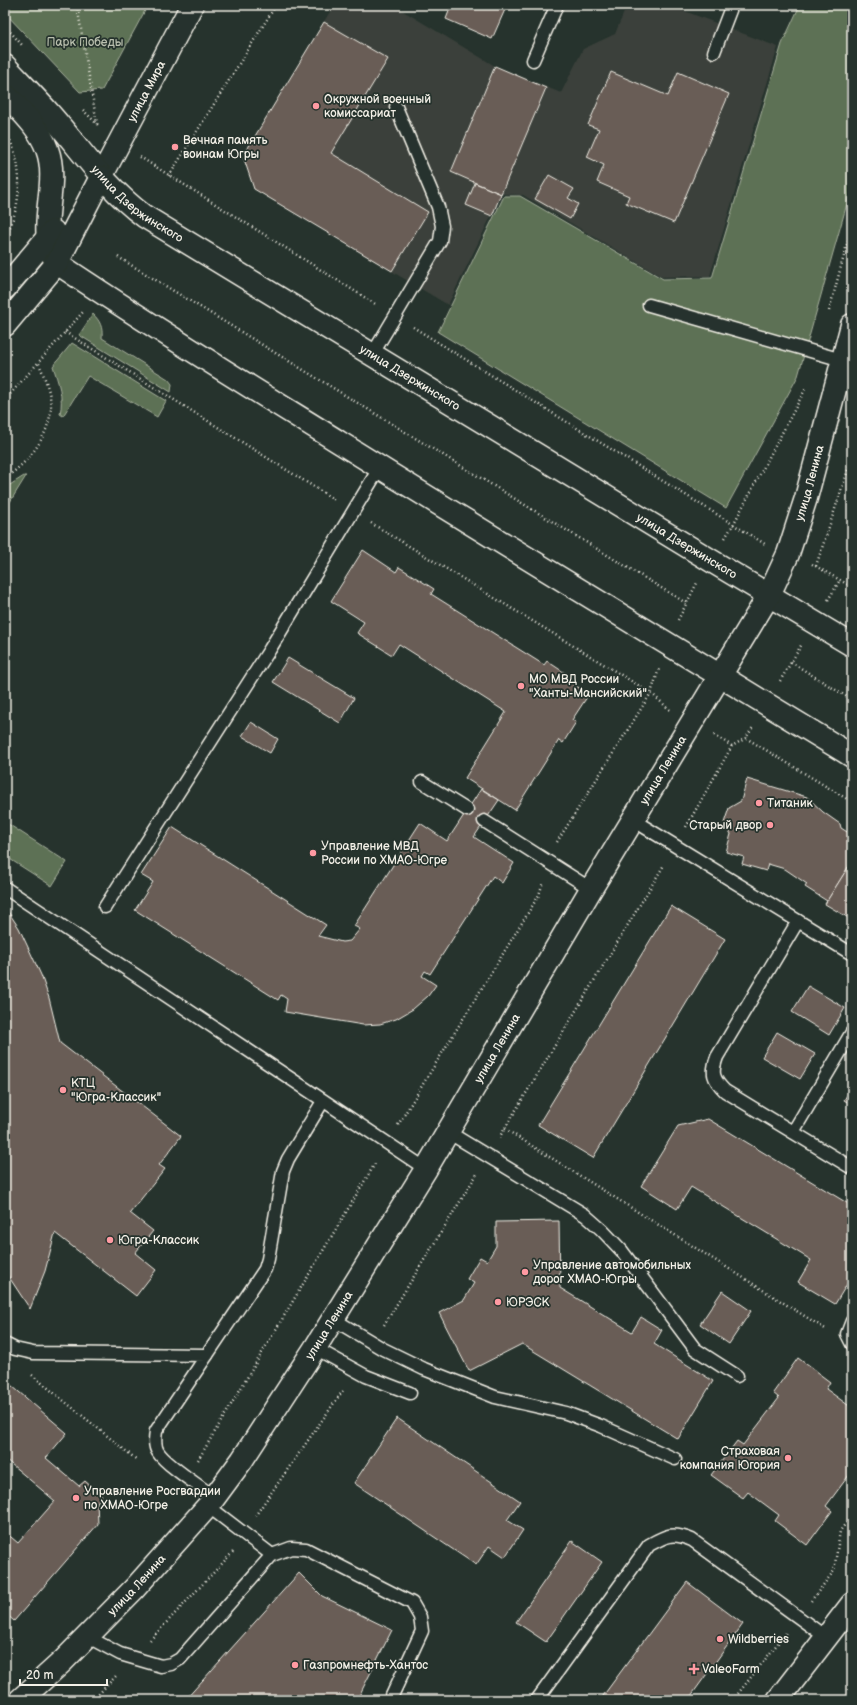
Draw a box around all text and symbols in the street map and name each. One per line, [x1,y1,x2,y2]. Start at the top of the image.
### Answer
park label: Парк Победы [47,35,123,50]
street label: улица Мира [124,58,169,124]
place label: Окружной военный комиссариат [324,92,431,121]
marker: Окружной военный комиссариат [311,101,321,111]
place label: Вечная память воинам Югры [183,133,267,162]
marker: Вечная память воинам Югры [170,142,180,152]
street label: улица Дзержинского [88,162,186,246]
street label: улица Дзержинского [357,341,463,414]
street label: улица Ленина [792,443,827,523]
street label: улица Дзержинского [634,510,740,582]
place label: МО МВД России "Ханты-Мансийский" [529,672,647,701]
marker: МО МВД России "Ханты-Мансийский" [516,681,526,691]
street label: улица Ленина [636,733,690,807]
place label: Титаник [767,796,814,811]
marker: Титаник [754,798,764,808]
place label: Старый двор [689,818,762,833]
marker: Старый двор [765,820,775,830]
place label: Управление МВД России по ХМАО-Югре [321,839,448,868]
marker: Управление МВД России по ХМАО-Югре [308,848,318,858]
street label: улица Ленина [471,1011,523,1086]
place label: КТЦ "Югра-Классик" [71,1076,161,1105]
marker: КТЦ "Югра-Классик" [58,1085,68,1095]
place label: Югра-Классик [118,1233,200,1248]
marker: Югра-Классик [105,1235,115,1245]
place label: Управление автомобильных дорог ХМАО-Югры [533,1258,691,1287]
marker: Управление автомобильных дорог ХМАО-Югры [520,1267,530,1277]
street label: улица Ленина [302,1288,356,1362]
place label: ЮРЭСК [506,1295,550,1310]
marker: ЮРЭСК [493,1297,503,1307]
place label: Страховая компания Югория [680,1444,780,1473]
marker: Страховая компания Югория [783,1453,793,1463]
place label: Управление Росгвардии по ХМАО-Югре [84,1484,221,1513]
marker: Управление Росгвардии по ХМАО-Югре [71,1493,81,1503]
street label: улица Ленина [105,1551,169,1619]
place label: Wildberries [728,1632,789,1647]
marker: Wildberries [715,1634,725,1644]
place label: Газпромнефть-Хантос [303,1658,428,1673]
marker: Газпромнефть-Хантос [290,1660,300,1670]
scale bar [20,1661,107,1687]
place label: ValeoFarm [702,1662,760,1677]
marker: ValeoFarm [689,1664,699,1674]
text: 20 m [26,1668,53,1683]

